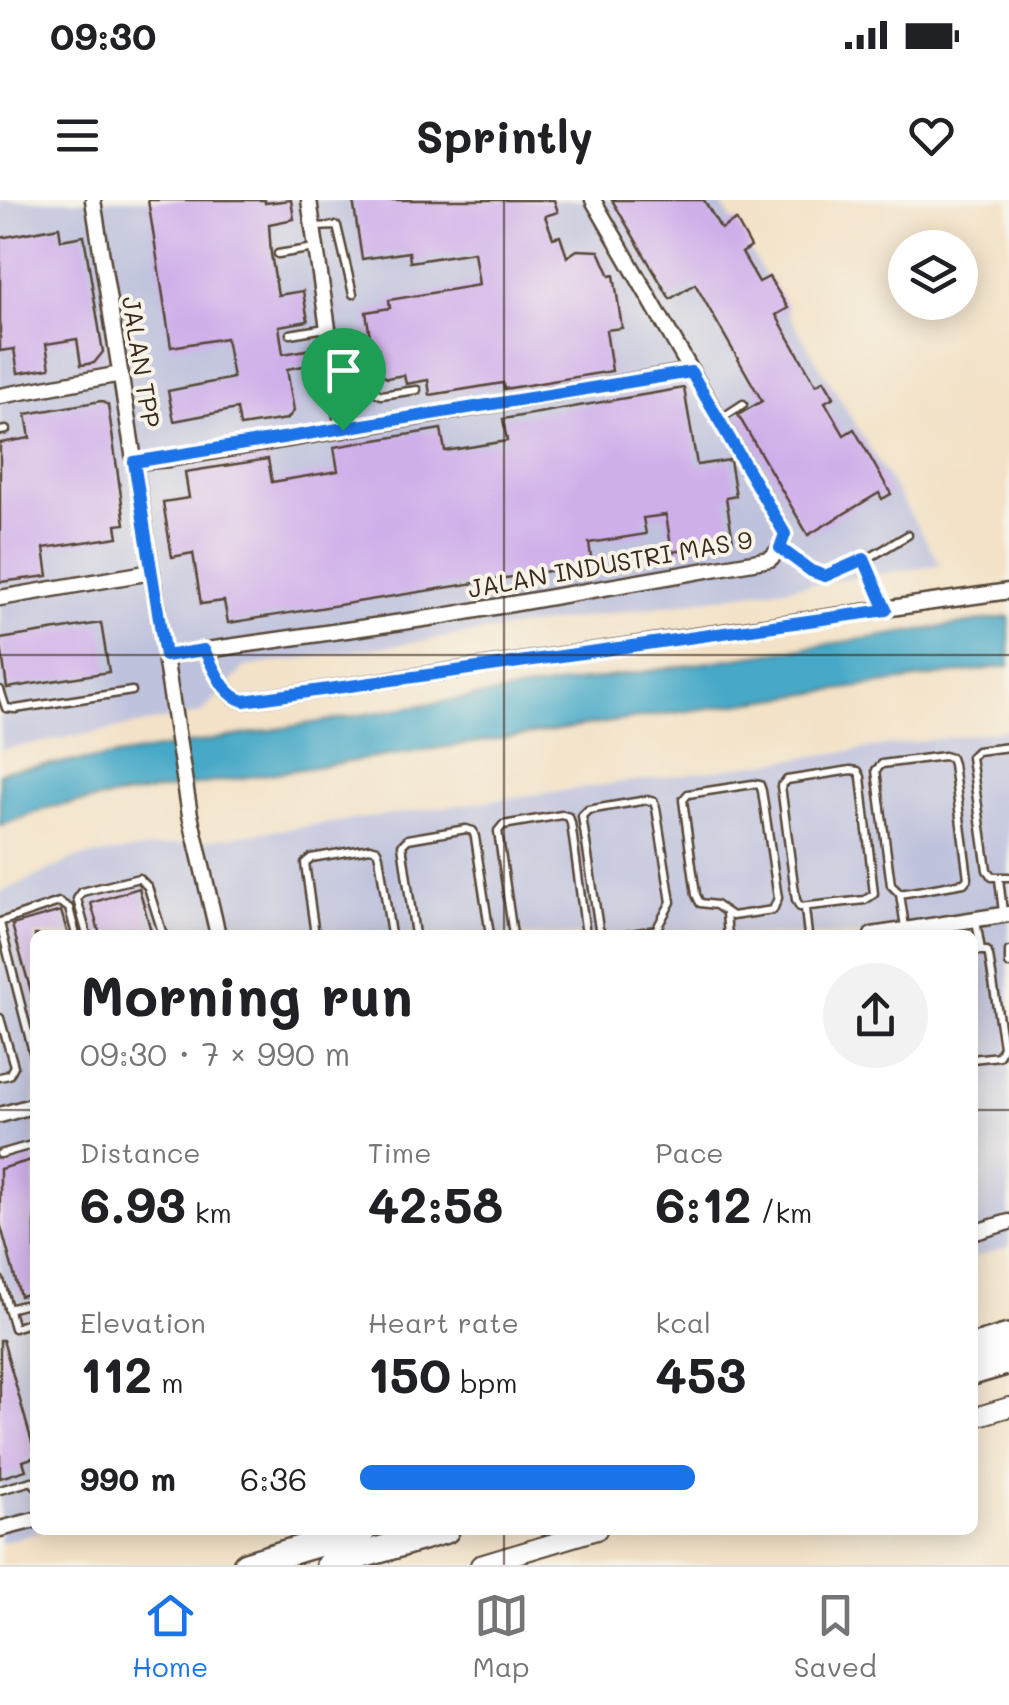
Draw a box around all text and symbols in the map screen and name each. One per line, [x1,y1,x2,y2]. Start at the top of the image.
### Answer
text: 09:30 [50,10,157,60]
text: Sprintly [416,106,593,164]
icon: menu [50,108,105,163]
icon: heart [904,108,959,163]
map controls [888,230,978,320]
button: layers [888,230,978,320]
street label: JALAN TPP [116,294,168,430]
pin [301,328,386,431]
icon: arrive [316,343,371,398]
street label: JALAN INDUSTRI MAS 9 [465,522,755,604]
text: Morning run [80,958,413,1030]
button: share [823,963,928,1068]
text: 09:30 · 7 × 990 m [80,1032,350,1074]
text: Distance [80,1134,201,1170]
text: Time [368,1134,431,1170]
text: Pace [655,1134,724,1170]
text: 6.93 [80,1170,186,1236]
text: 42:58 [368,1170,503,1236]
text: 6:12 [655,1170,752,1236]
text: km [186,1194,232,1230]
text: /km [752,1194,812,1230]
text: Elevation [80,1304,206,1340]
text: Heart rate [368,1304,519,1340]
text: kcal [655,1304,711,1340]
text: 112 [80,1340,152,1406]
text: 150 [368,1340,451,1406]
text: 453 [655,1340,746,1406]
text: m [152,1364,184,1400]
text: bpm [451,1364,518,1400]
text: 990 m [80,1457,176,1499]
text: 6:36 [240,1457,307,1499]
tab: Home [132,1588,208,1684]
tab: Map [473,1588,530,1684]
tab: Saved [794,1588,877,1684]

